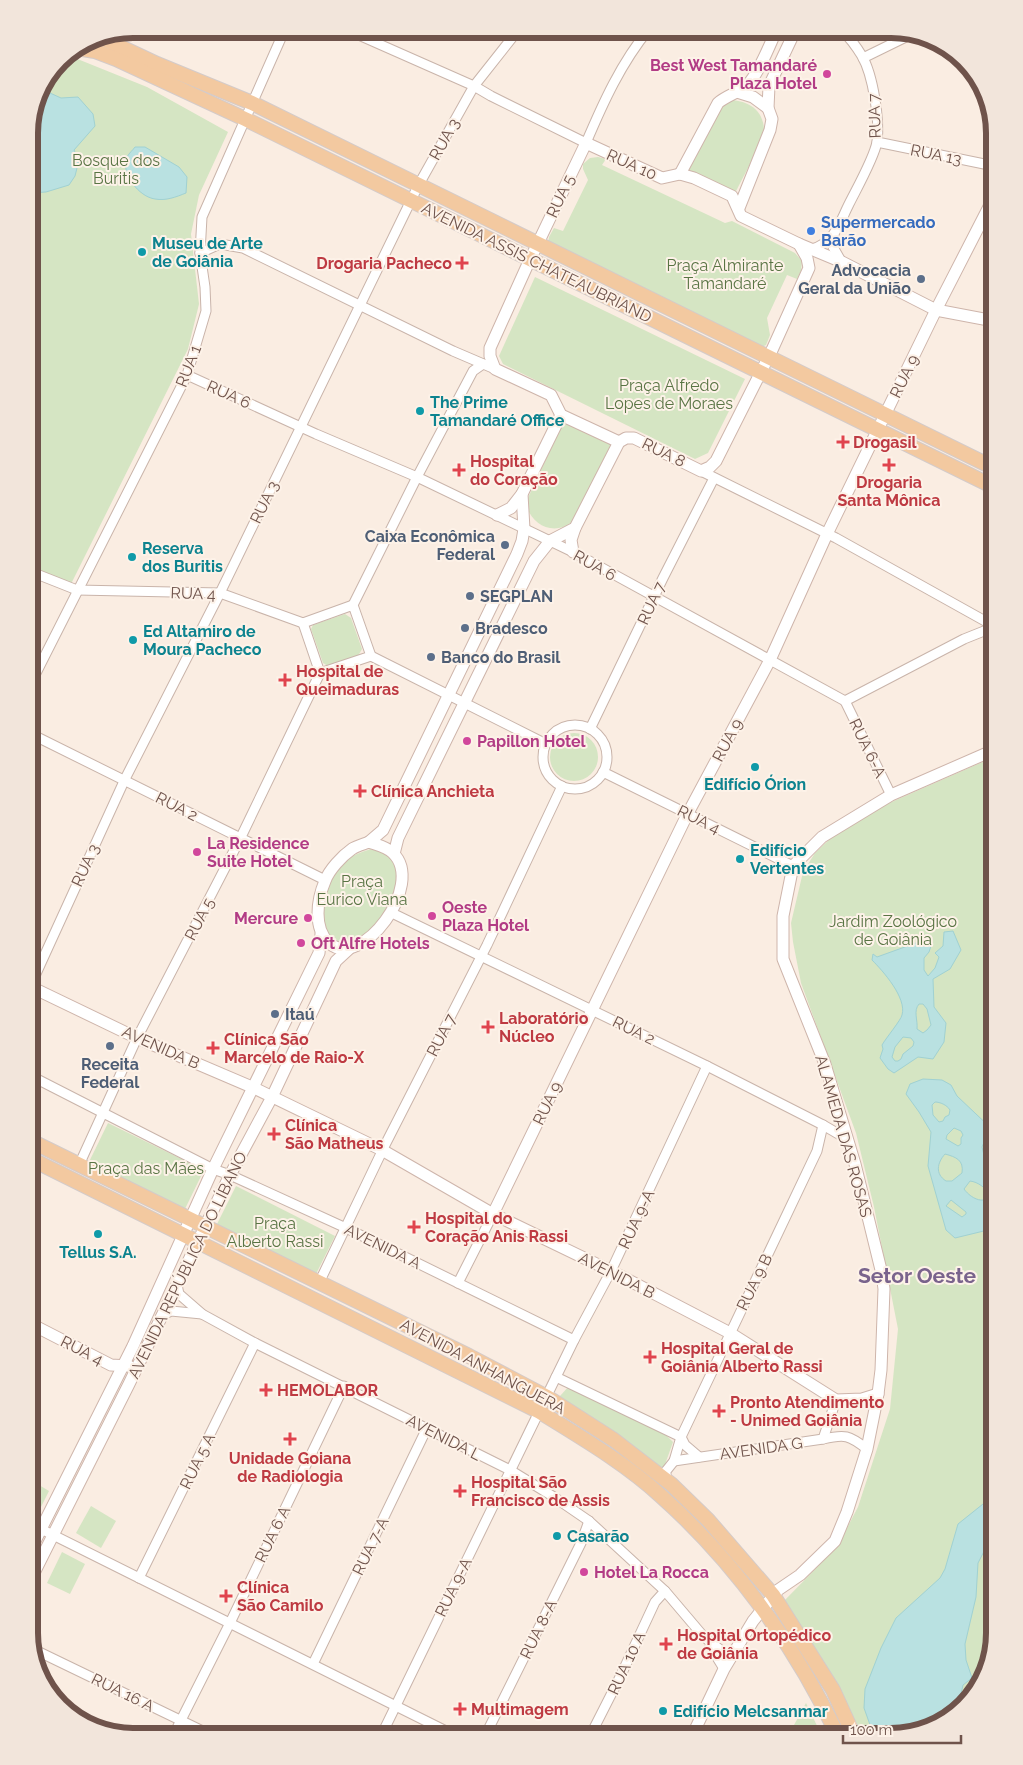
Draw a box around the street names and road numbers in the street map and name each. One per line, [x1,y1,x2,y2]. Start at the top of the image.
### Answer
street label: RUA 7 [864,93,885,139]
street label: RUA 3 [425,115,464,164]
street label: RUA 13 [909,140,963,169]
street label: RUA 10 [604,145,660,184]
street label: RUA 5 [542,171,579,221]
street label: AVENIDA ASSIS CHATEAUBRIAND [419,198,655,327]
street label: RUA 1 [172,342,205,390]
street label: RUA 9 [886,351,923,401]
street label: RUA 6 [204,376,254,413]
street label: RUA 8 [639,434,689,471]
street label: RUA 3 [246,478,283,527]
street label: RUA 6 [570,546,620,585]
street label: RUA 7 [633,578,670,628]
street label: RUA 4 [170,583,216,604]
street label: RUA 6-A [845,715,890,781]
street label: RUA 9 [708,716,747,765]
street label: RUA 2 [153,788,201,825]
street label: RUA 4 [674,801,723,838]
street label: RUA 3 [67,841,104,890]
street label: RUA 5 [181,895,218,944]
street label: RUA 7 [423,1010,460,1060]
street label: RUA 2 [609,1012,658,1049]
street label: AVENIDA B [119,1022,203,1073]
street label: ALAMEDA DAS ROSAS [811,1053,876,1220]
street label: RUA 9 [529,1078,566,1128]
street label: AVENIDA REPÚBLICA DO LÍBANO [123,1148,251,1382]
street label: RUA 9-A [614,1186,659,1252]
street label: AVENIDA A [342,1220,424,1273]
street label: AVENIDA B [576,1248,658,1303]
street label: RUA 9 B [733,1251,776,1314]
street label: AVENIDA ANHANGUERA [397,1315,569,1418]
street label: RUA 4 [57,1332,106,1369]
street label: AVENIDA L [403,1410,485,1465]
street label: RUA 5 A [176,1430,219,1492]
street label: AVENIDA G [718,1433,804,1464]
street label: RUA 6 A [251,1503,294,1566]
street label: RUA 7-A [348,1514,393,1578]
street label: RUA 9-A [431,1554,476,1620]
street label: RUA 8-A [516,1596,561,1662]
street label: RUA 10 A [604,1628,649,1698]
street label: RUA 16 A [88,1669,157,1716]

